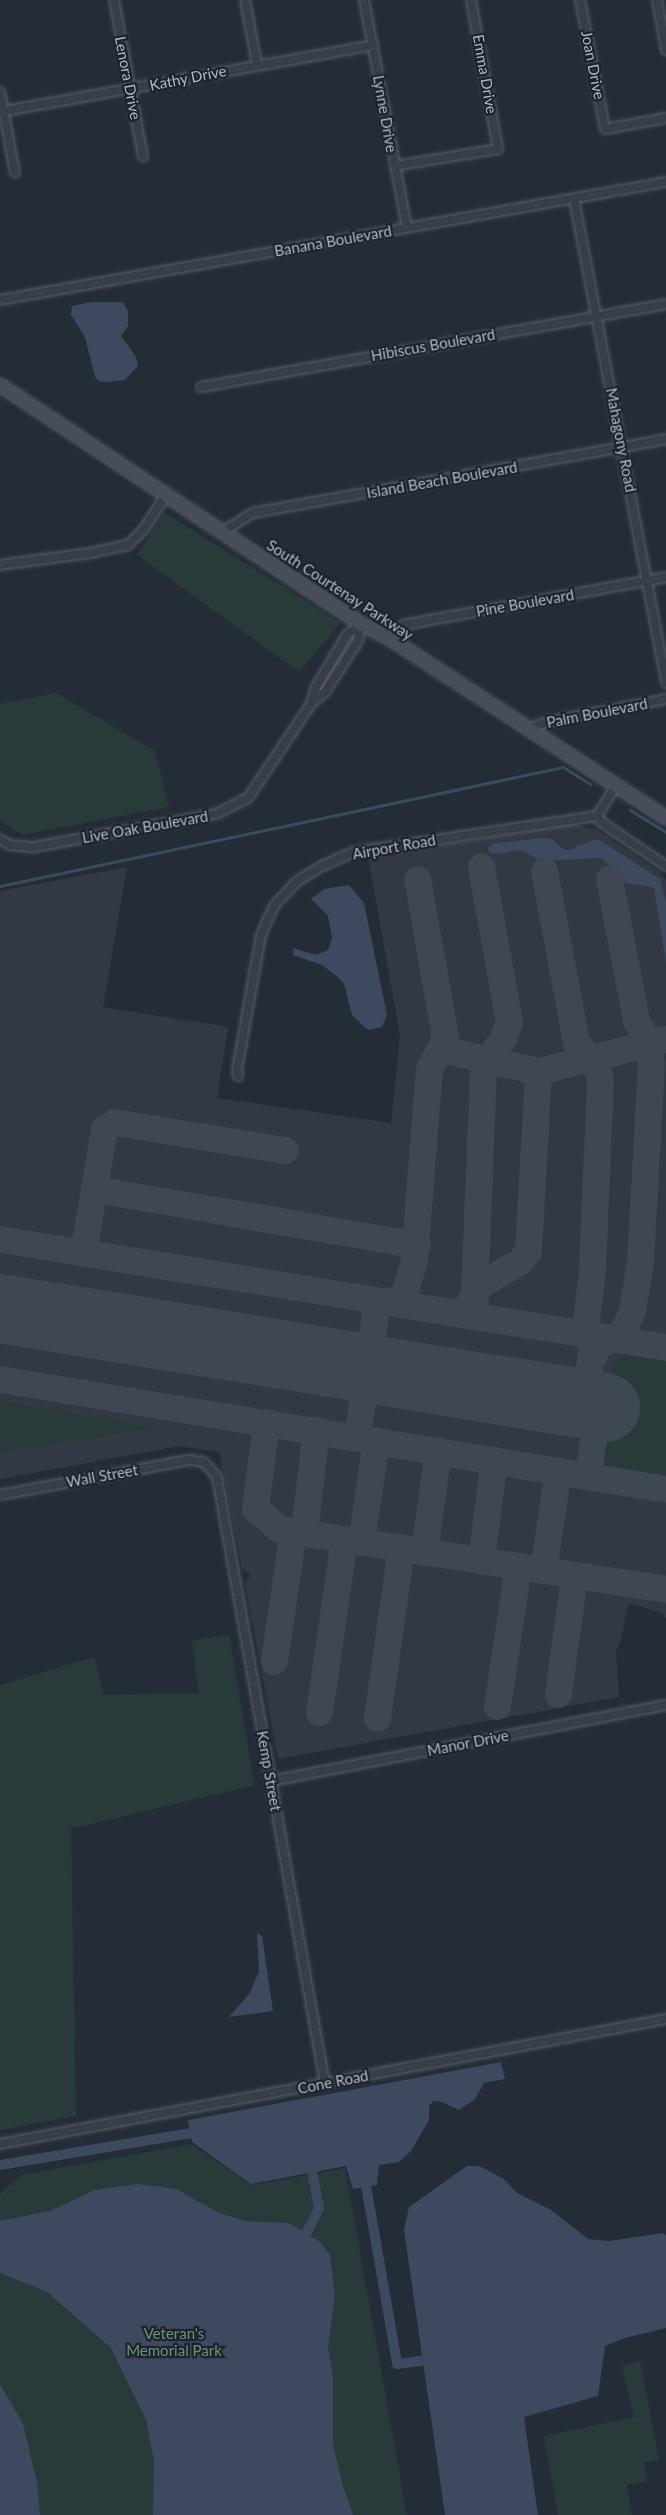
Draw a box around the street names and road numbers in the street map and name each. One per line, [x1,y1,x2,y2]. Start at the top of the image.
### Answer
street label: Joan Drive [577,29,609,101]
street label: Emma Drive [469,33,501,115]
street label: Lenora Drive [111,35,145,121]
street label: Kathy Drive [148,62,228,94]
street label: Lynne Drive [369,74,401,154]
street label: Banana Boulevard [273,222,393,260]
street label: Hibiscus Boulevard [370,325,496,365]
street label: Mahagony Road [602,386,640,494]
street label: Island Beach Boulevard [365,458,519,502]
street label: South Courtenay Parkway [263,536,417,644]
street label: Pine Boulevard [475,586,575,620]
street label: Palm Boulevard [545,694,649,732]
street label: Live Oak Boulevard [81,807,209,847]
street label: Airport Road [351,831,437,863]
street label: Wall Street [65,1461,139,1491]
street label: Manor Drive [425,1726,511,1760]
street label: Kemp Street [253,1729,285,1813]
street label: Cone Road [296,2066,370,2098]

